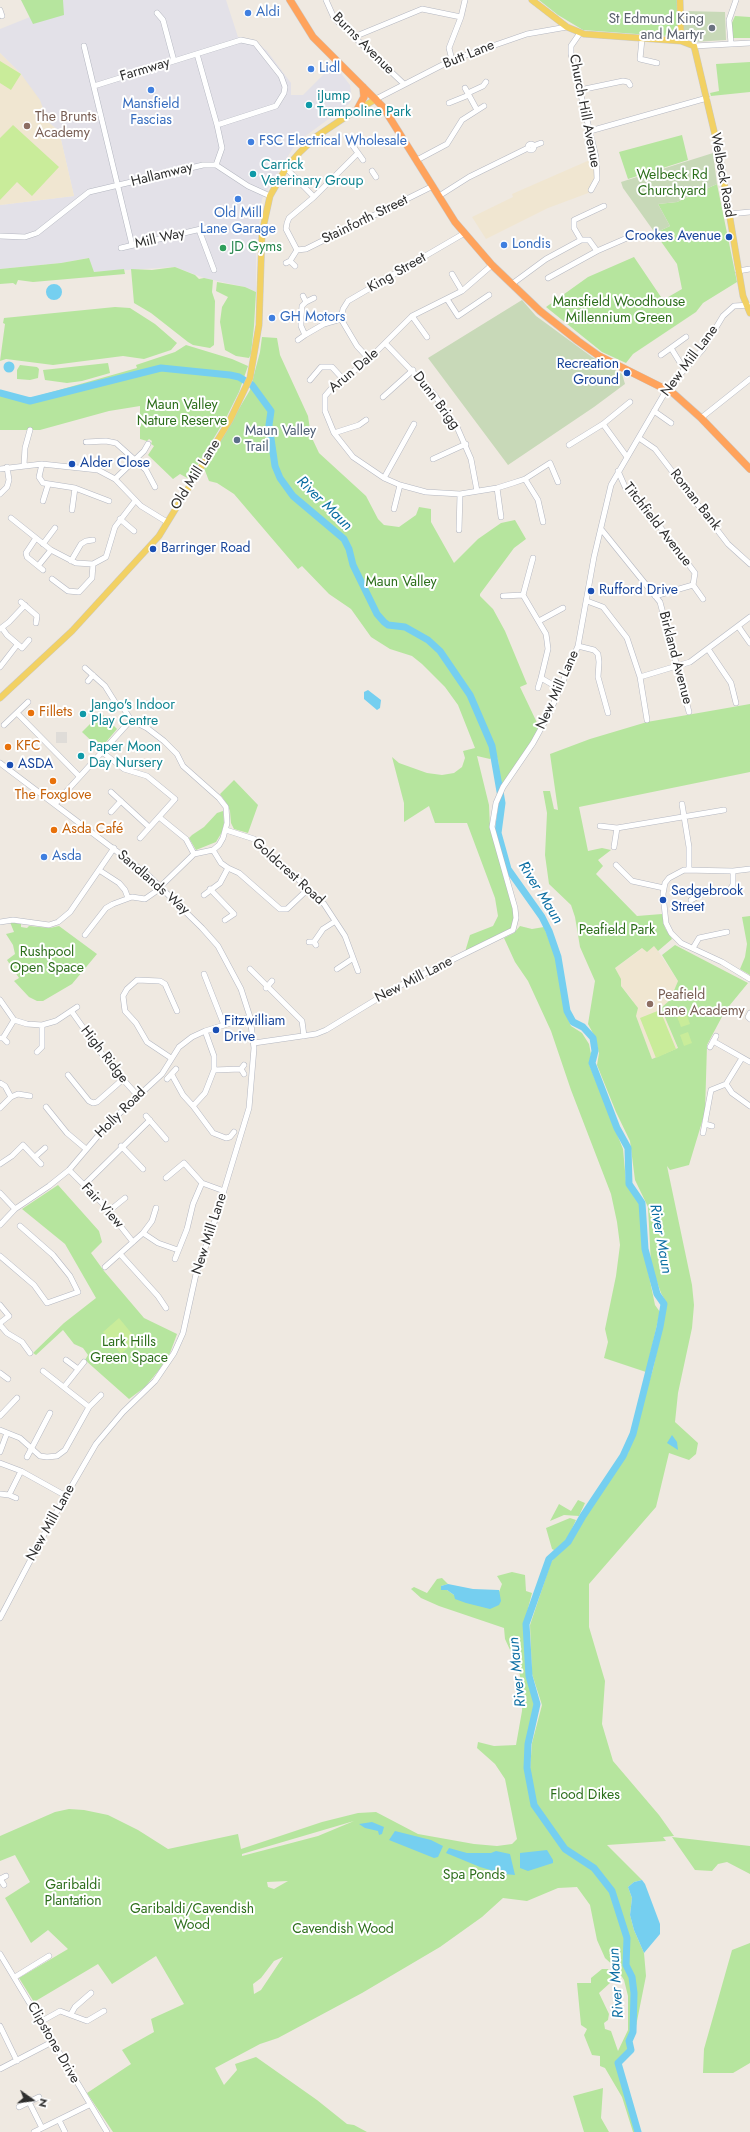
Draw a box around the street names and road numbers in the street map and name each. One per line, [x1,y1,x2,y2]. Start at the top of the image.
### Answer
street label: Burns Avenue [329,10,397,78]
street label: Butt Lane [441,37,497,73]
street label: Church Hill Avenue [565,53,603,169]
street label: Farmway [118,54,172,86]
street label: Welbeck Road [706,131,738,219]
street label: Hallamway [129,159,195,191]
street label: Stainforth Street [319,192,411,248]
street label: Mill Way [133,225,187,253]
street label: King Street [365,250,429,296]
street label: New Mill Lane [658,322,722,400]
street label: Arun Dale [326,345,382,397]
street label: Dunn Brigg [409,369,463,433]
street label: Old Mill Lane [168,437,224,513]
street label: Roman Bank [666,466,724,534]
street label: Titchfield Avenue [619,480,695,570]
street label: Birkland Avenue [655,610,695,706]
street label: New Mill Lane [533,648,583,732]
street label: Goldcrest Road [248,835,328,909]
street label: Sandlands Way [113,847,193,919]
street label: New Mill Lane [372,953,456,1007]
street label: High Ridge [77,1023,131,1087]
street label: Holly Road [92,1084,150,1142]
street label: Fair View [77,1180,127,1232]
street label: New Mill Lane [189,1191,231,1277]
street label: New Mill Lane [23,1482,79,1564]
street label: Clipstone Drive [23,1999,83,2087]

